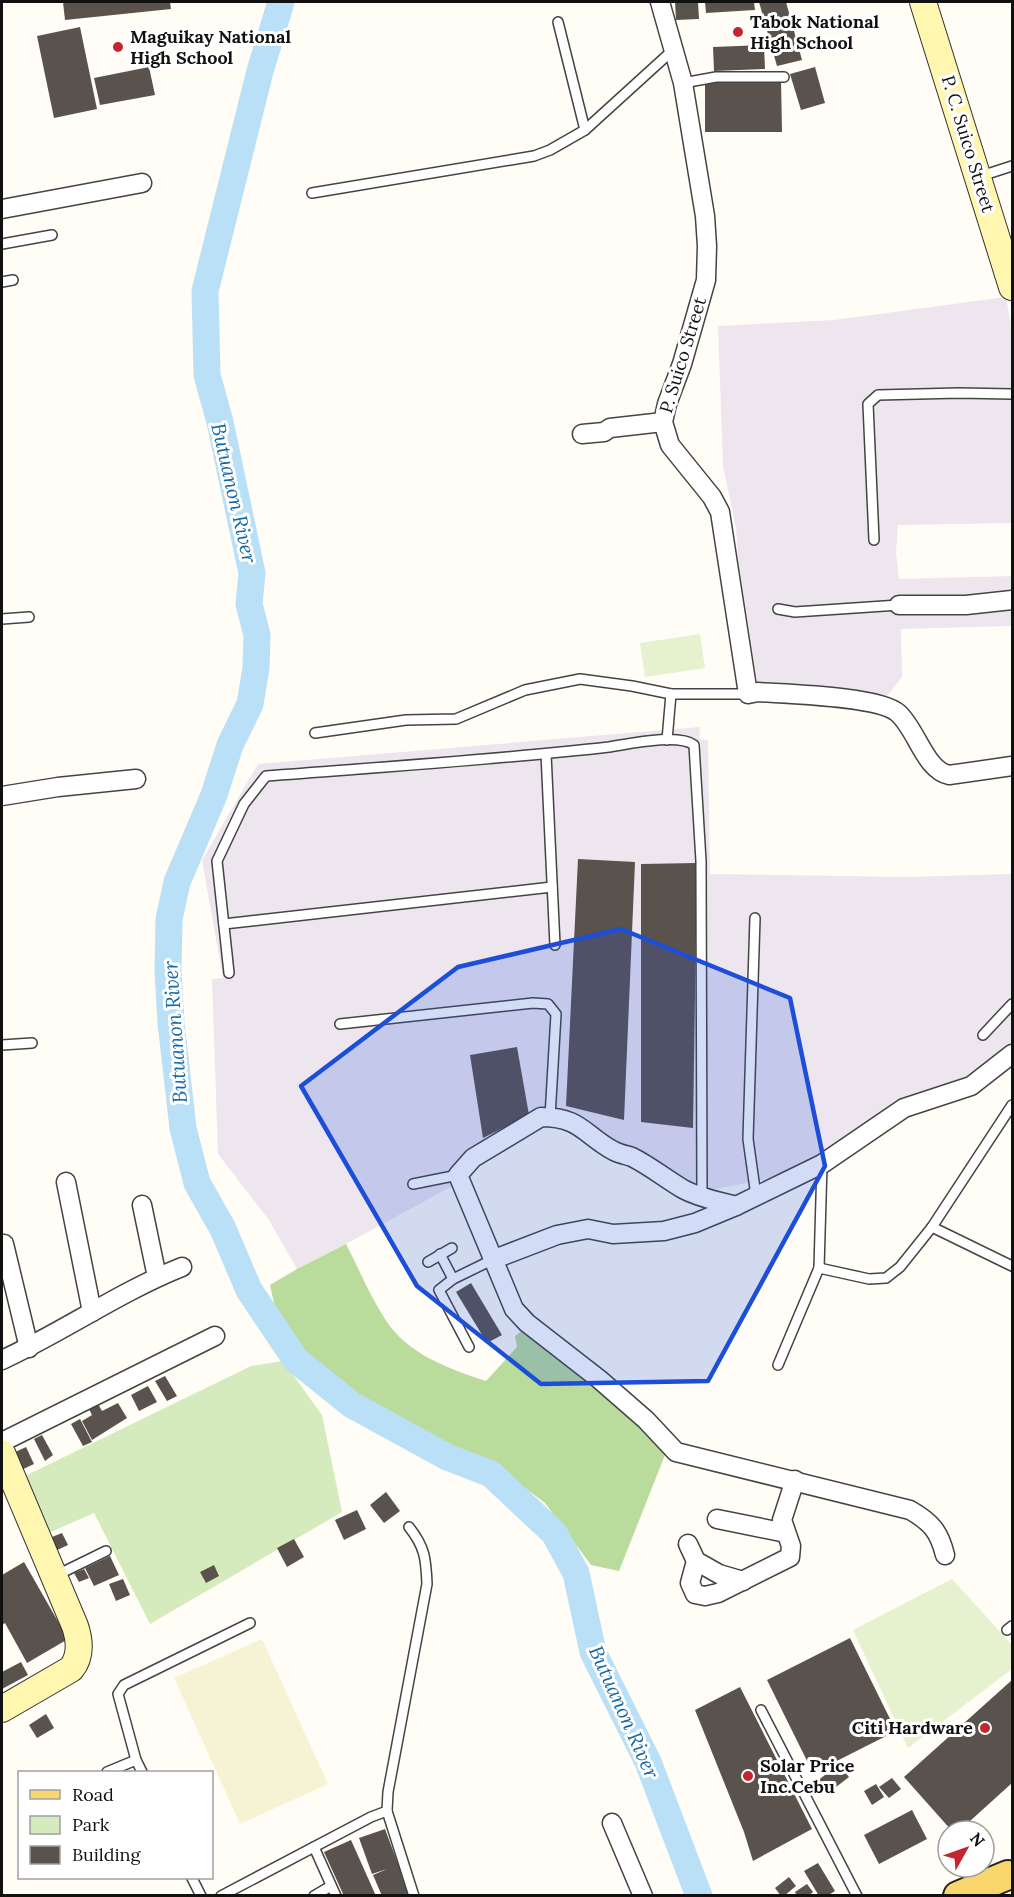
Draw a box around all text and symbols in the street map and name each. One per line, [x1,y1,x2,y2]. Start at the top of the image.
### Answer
place label: Tabok National High School [750,10,880,54]
place label: Maguikay National High School [130,25,292,69]
marker: Tabok National High School [731,25,745,39]
marker: Maguikay National High School [111,40,125,54]
street label: P. C. Suico Street [937,73,1000,215]
street label: P. Suico Street [654,294,711,416]
water label: Butuanon River [206,421,263,566]
water label: Butuanon River [157,959,192,1104]
water label: Butuanon River [584,1642,665,1783]
place label: Citi Hardware [852,1716,973,1739]
marker: Citi Hardware [978,1721,992,1735]
place label: Solar Price Inc.Cebu [760,1754,855,1798]
marker: Solar Price Inc.Cebu [741,1769,755,1783]
legend [18,1771,213,1879]
text: Road [72,1783,114,1806]
text: Park [72,1813,110,1836]
north arrow [936,1819,996,1879]
text: N [966,1828,989,1851]
text: Building [72,1843,142,1866]

